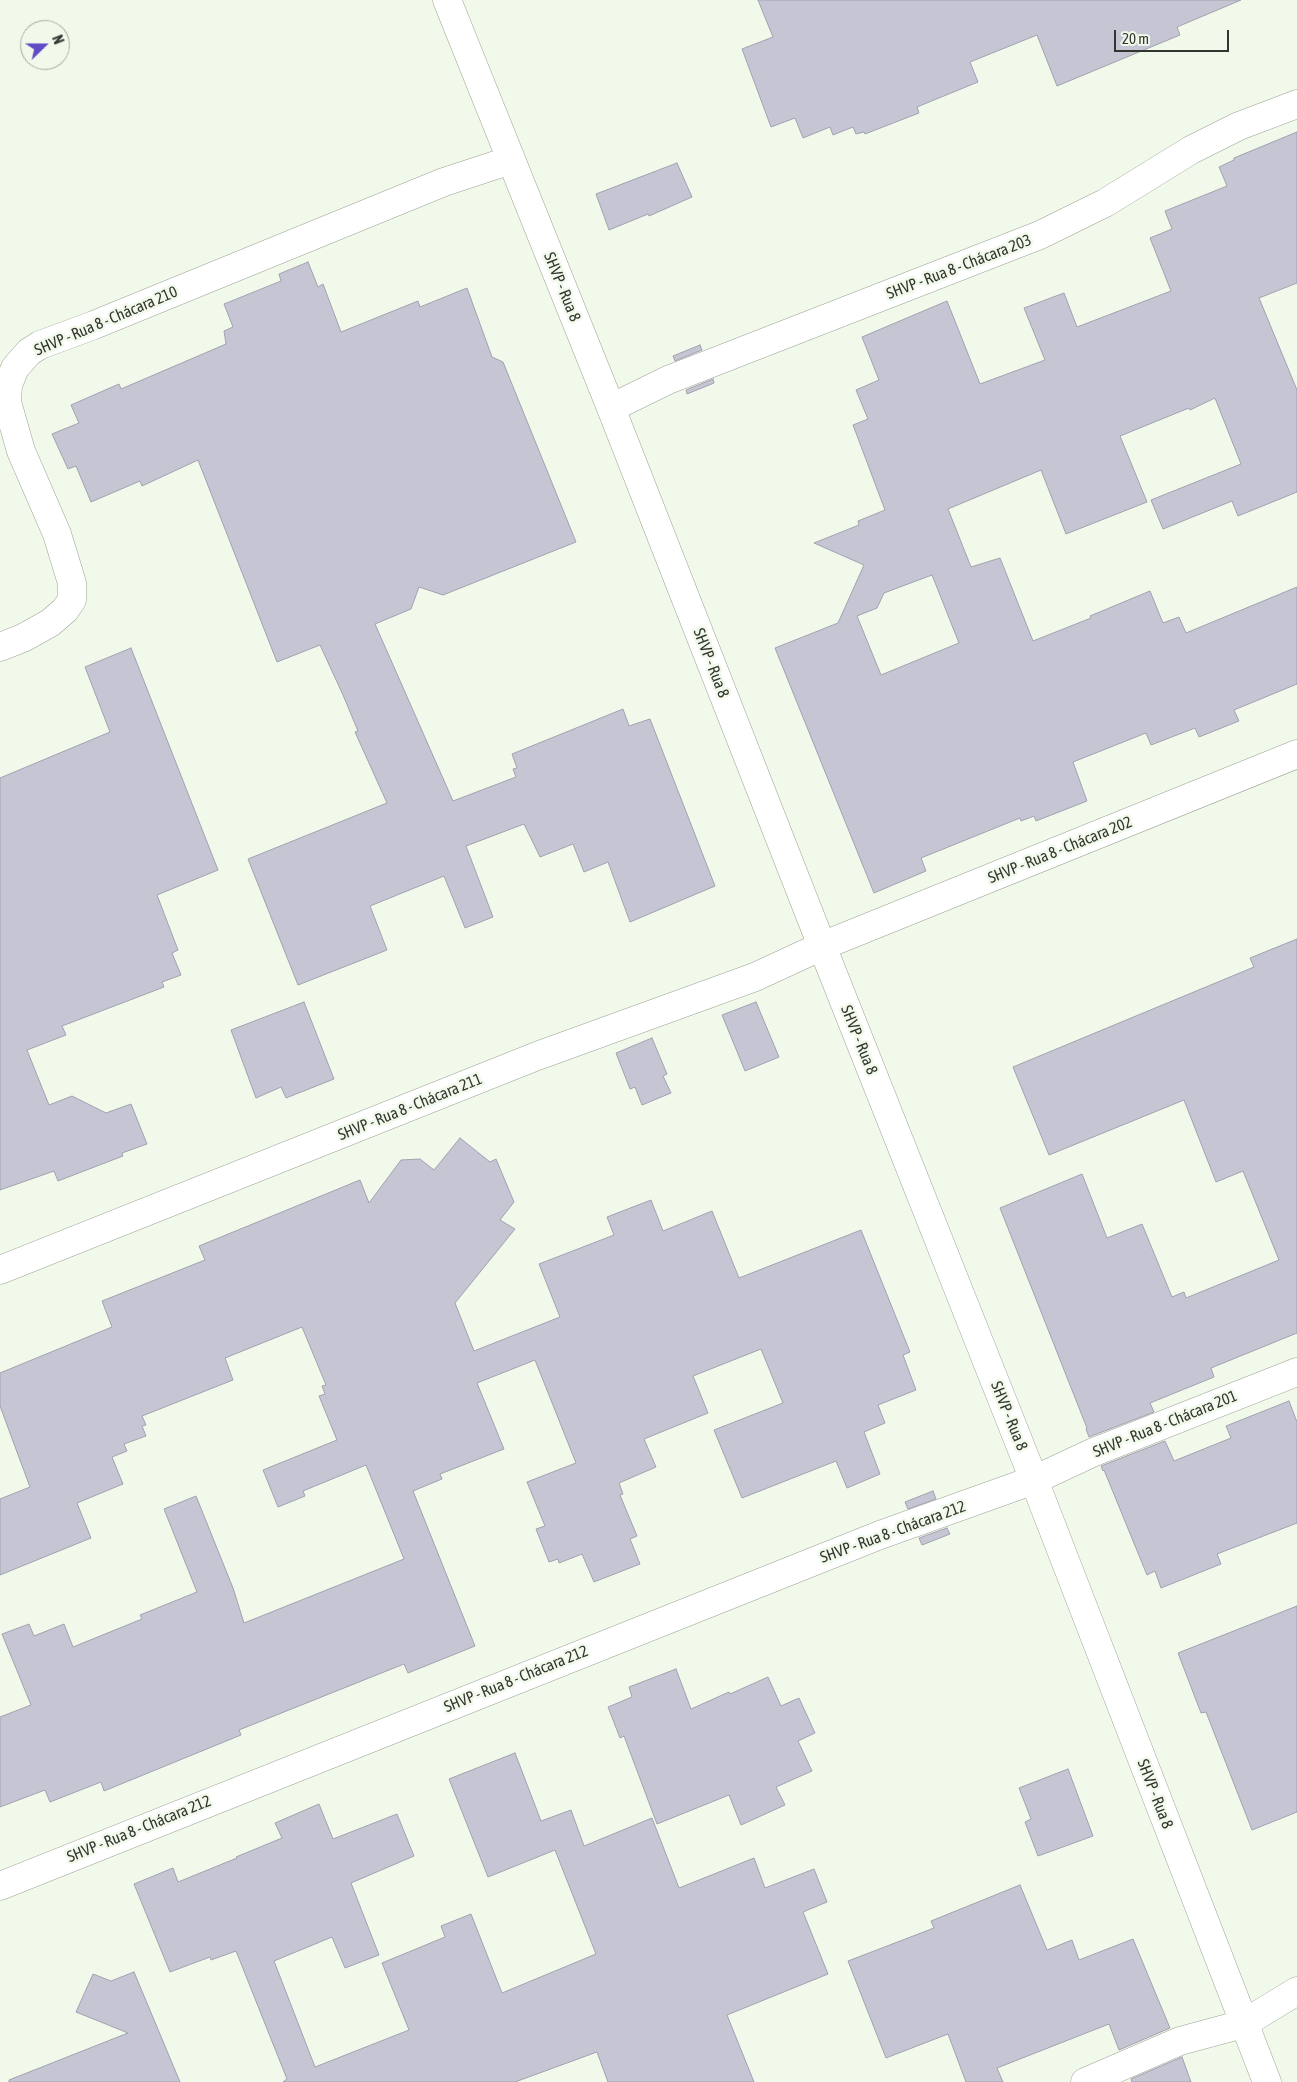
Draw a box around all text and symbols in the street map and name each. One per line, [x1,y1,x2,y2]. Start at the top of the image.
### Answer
north arrow [20,20,70,70]
scale bar [1117,20,1232,52]
text: 20 m [1122,30,1149,47]
text: N [49,33,67,47]
street label: SHVP - Rua 8 - Chácara 203 [884,230,1034,304]
street label: SHVP - Rua 8 [539,250,585,324]
street label: SHVP - Rua 8 - Chácara 210 [32,282,180,360]
street label: SHVP - Rua 8 [689,626,733,700]
street label: SHVP - Rua 8 - Chácara 202 [985,812,1135,888]
street label: SHVP - Rua 8 [836,1003,882,1077]
street label: SHVP - Rua 8 - Chácara 211 [335,1069,485,1145]
street label: SHVP - Rua 8 [986,1379,1032,1453]
street label: SHVP - Rua 8 - Chácara 201 [1090,1386,1240,1462]
street label: SHVP - Rua 8 - Chácara 212 [818,1497,968,1567]
street label: SHVP - Rua 8 - Chácara 212 [441,1641,591,1717]
street label: SHVP - Rua 8 [1133,1757,1177,1831]
street label: SHVP - Rua 8 - Chácara 212 [64,1791,214,1867]

